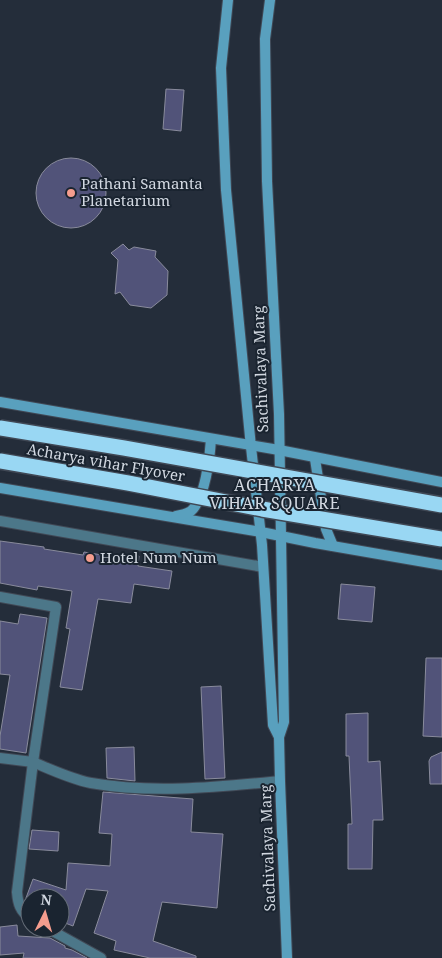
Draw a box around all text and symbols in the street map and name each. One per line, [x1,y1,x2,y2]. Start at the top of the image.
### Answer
place label: Pathani Samanta Planetarium [81,173,203,210]
marker: Pathani Samanta Planetarium [65,187,77,199]
street label: Sachivalaya Marg [248,305,272,433]
street label: Acharya vihar Flyover [25,438,187,486]
district label: ACHARYA VIHAR SQUARE [210,474,340,514]
place label: Hotel Num Num [100,547,217,567]
marker: Hotel Num Num [84,552,96,564]
street label: Sachivalaya Marg [255,784,279,912]
north arrow [20,888,70,938]
text: N [40,890,53,909]

